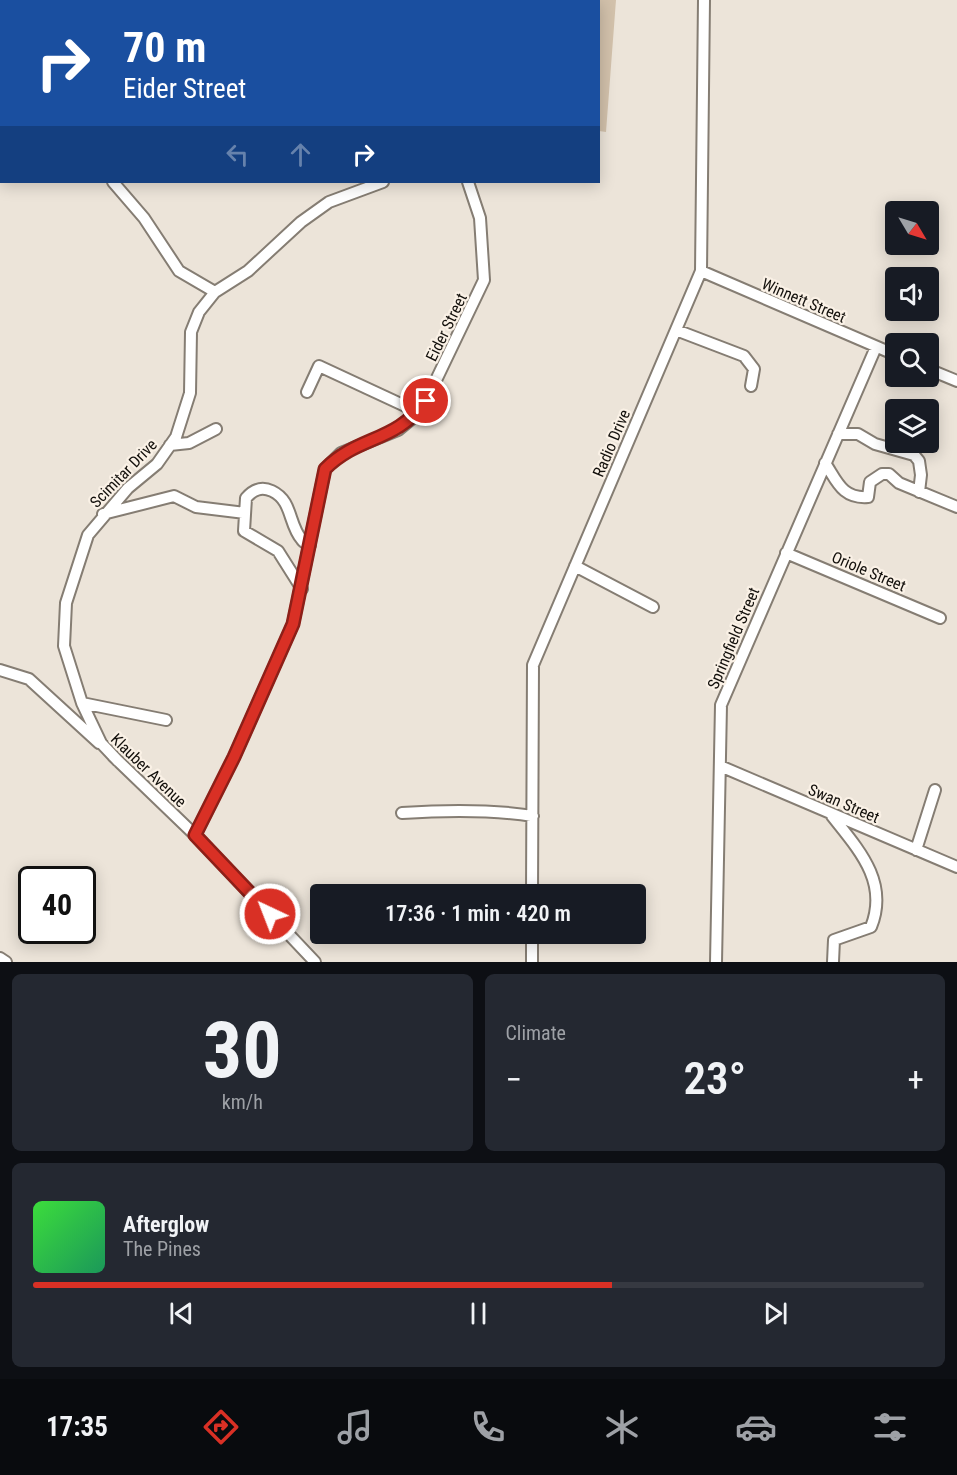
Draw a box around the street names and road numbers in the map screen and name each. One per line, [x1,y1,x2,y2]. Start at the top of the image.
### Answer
street label: Winnett Street [759,274,849,327]
street label: Eider Street [422,290,471,364]
street label: Radio Drive [589,407,634,480]
street label: Scimitar Drive [86,435,161,512]
street label: Oriole Street [829,547,909,596]
street label: Springfield Street [704,584,764,692]
street label: Klauber Avenue [107,730,190,811]
street label: Swan Street [805,780,882,827]

